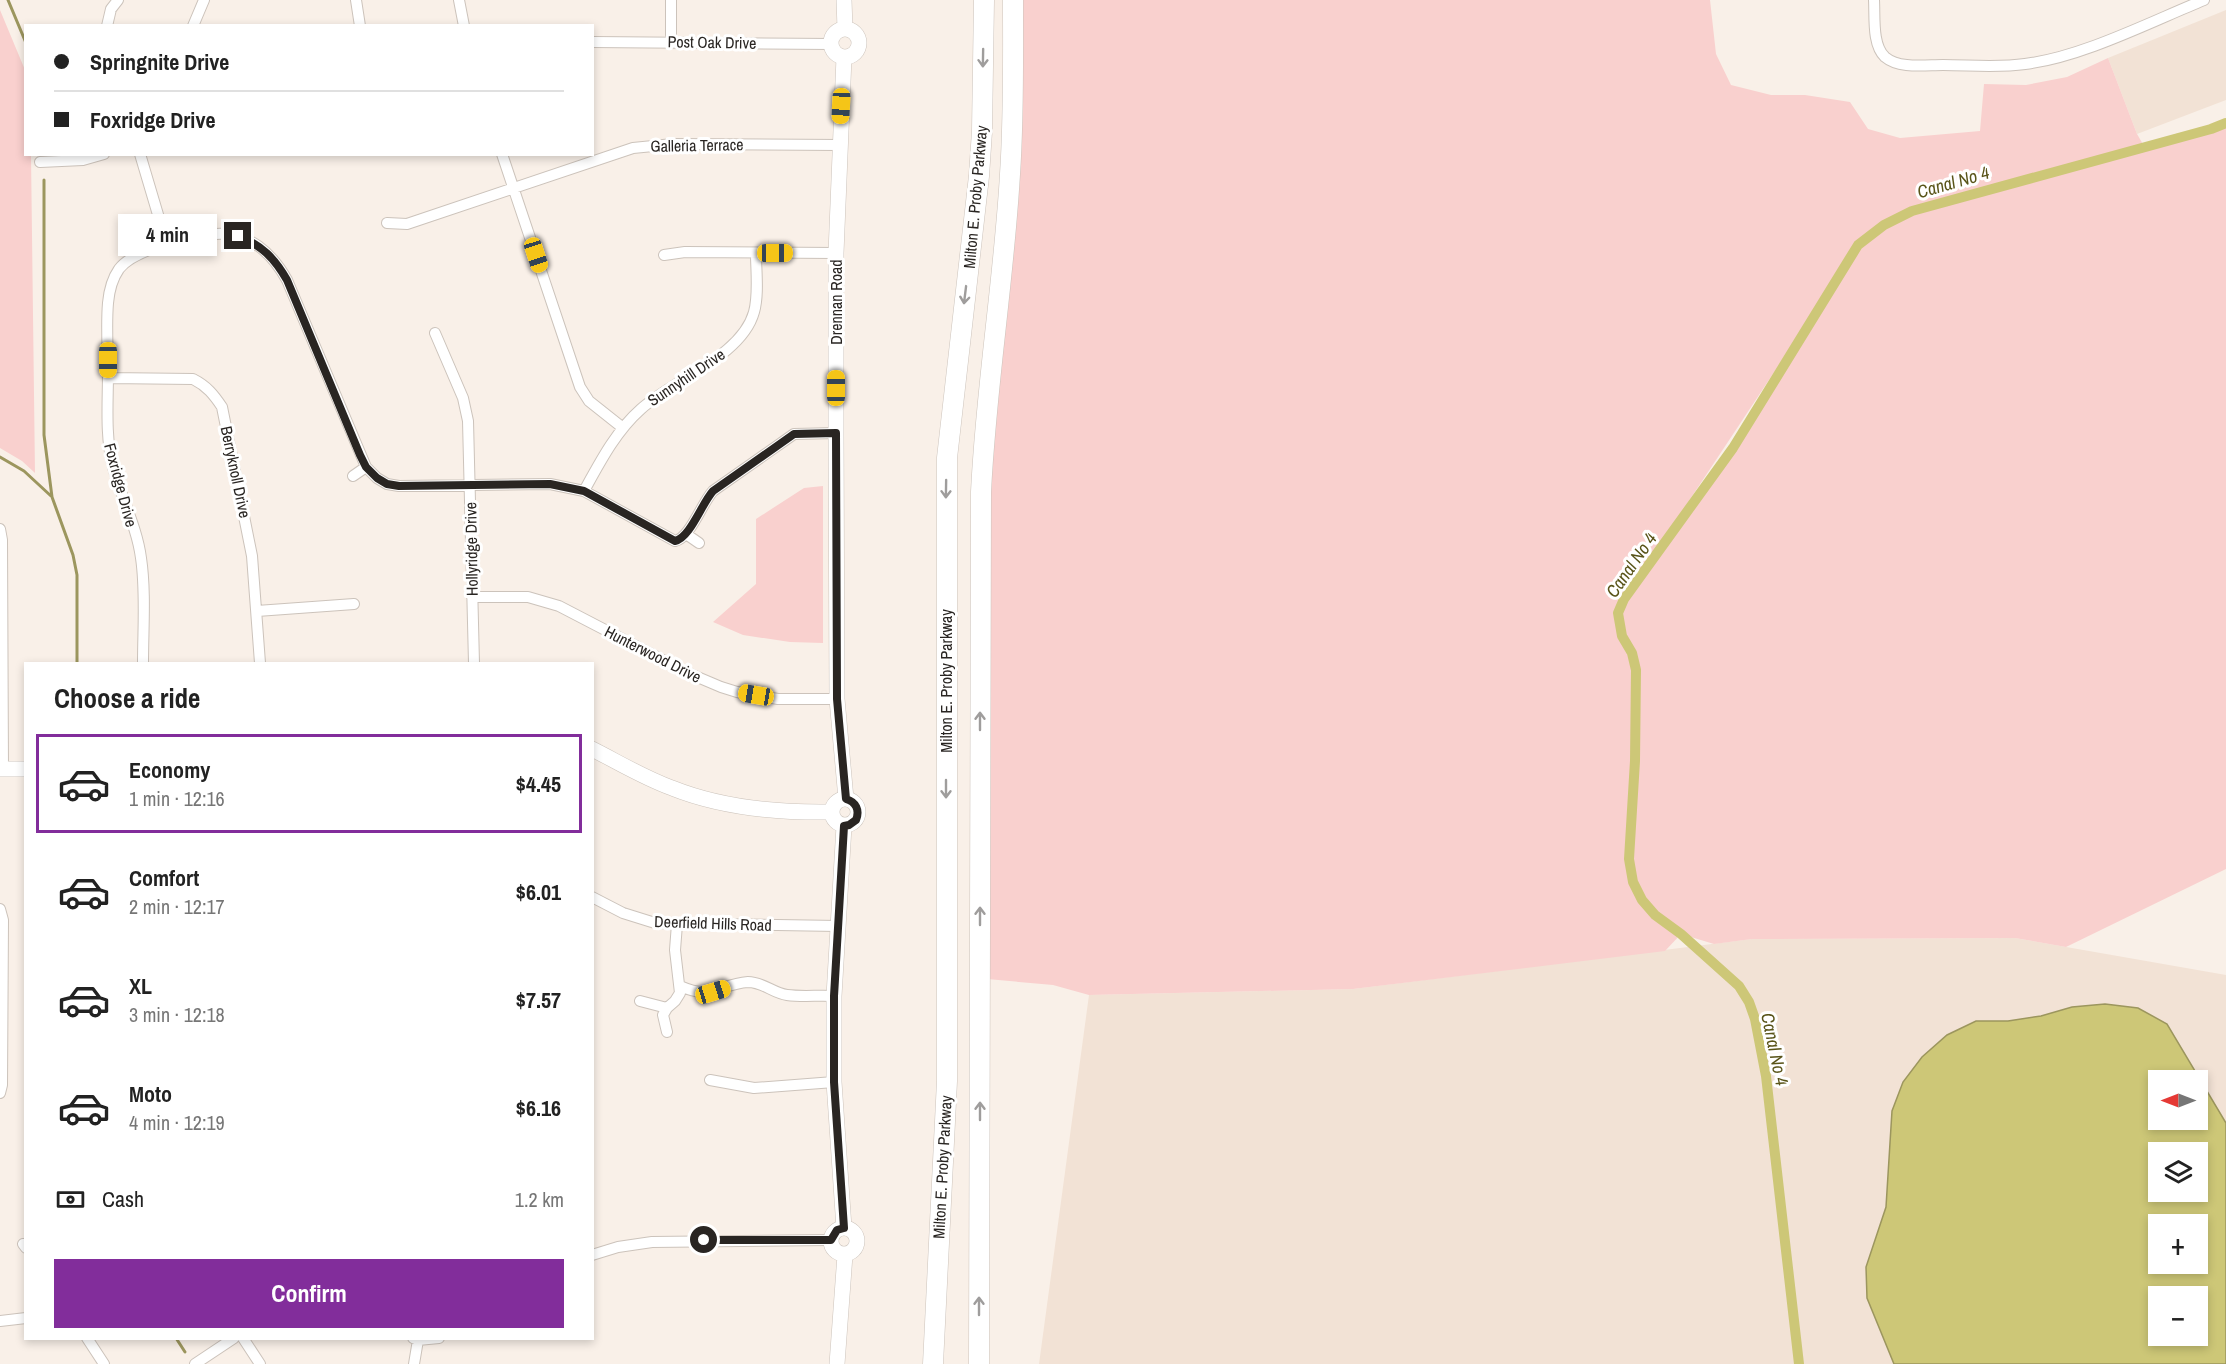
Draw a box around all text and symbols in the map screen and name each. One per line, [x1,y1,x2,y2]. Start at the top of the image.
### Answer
street label: Post Oak Drive [667,30,757,54]
text: Springnite Drive [90,47,229,77]
one-way arrow [977,48,989,68]
car [831,88,851,124]
text: Foxridge Drive [90,105,215,135]
street label: Milton E. Proby Parkway [958,124,992,270]
street label: Galleria Terrace [650,133,744,157]
water label: Canal No 4 [1914,160,1992,204]
callout: 4 min [118,215,217,257]
text: 4 min [146,221,189,248]
route end [224,222,251,249]
car [522,235,550,275]
car [757,244,793,262]
street label: Drennan Road [825,259,847,345]
one-way arrow [960,284,971,304]
car [99,342,117,378]
street label: Sunnyhill Drive [643,343,729,411]
car [827,370,845,406]
street label: Berryknoll Drive [216,424,256,520]
street label: Foxridge Drive [99,441,143,529]
one-way arrow [941,478,952,498]
street label: Hollyridge Drive [459,502,483,596]
water label: Canal No 4 [1600,528,1662,602]
street label: Milton E. Proby Parkway [935,609,957,753]
street label: Hunterwood Drive [601,620,705,688]
text: Choose a ride [54,680,200,716]
car [737,683,775,707]
one-way arrow [974,711,986,731]
text: Economy [129,755,210,785]
icon: car [57,757,111,811]
text: $4.45 [516,769,561,799]
one-way arrow [940,778,952,798]
text: 1 min · 12:16 [129,785,225,812]
text: Comfort [129,863,199,893]
icon: car [57,865,111,919]
text: $6.01 [516,877,561,907]
text: 2 min · 12:17 [129,893,225,920]
one-way arrow [974,906,986,926]
street label: Deerfield Hills Road [654,910,772,936]
text: XL [129,971,152,1001]
icon: car [57,973,111,1027]
car [693,978,733,1006]
text: $7.57 [516,985,561,1015]
text: 3 min · 12:18 [129,1001,225,1028]
water label: Canal No 4 [1755,1010,1795,1088]
north arrow [2148,1070,2208,1130]
map controls [2148,1070,2208,1346]
text: Moto [129,1079,172,1109]
icon: car [57,1081,111,1135]
text: $6.16 [516,1093,561,1123]
street label: Milton E. Proby Parkway [927,1094,957,1239]
one-way arrow [974,1101,986,1121]
text: 4 min · 12:19 [129,1109,225,1136]
button: layers [2148,1142,2208,1202]
icon: cash [54,1183,87,1216]
text: Cash [102,1184,144,1214]
text: 1.2 km [515,1186,564,1213]
button: + [2148,1214,2208,1274]
route start [690,1226,717,1253]
button: Confirm [54,1259,564,1328]
button: − [2148,1286,2208,1346]
one-way arrow [973,1296,985,1316]

